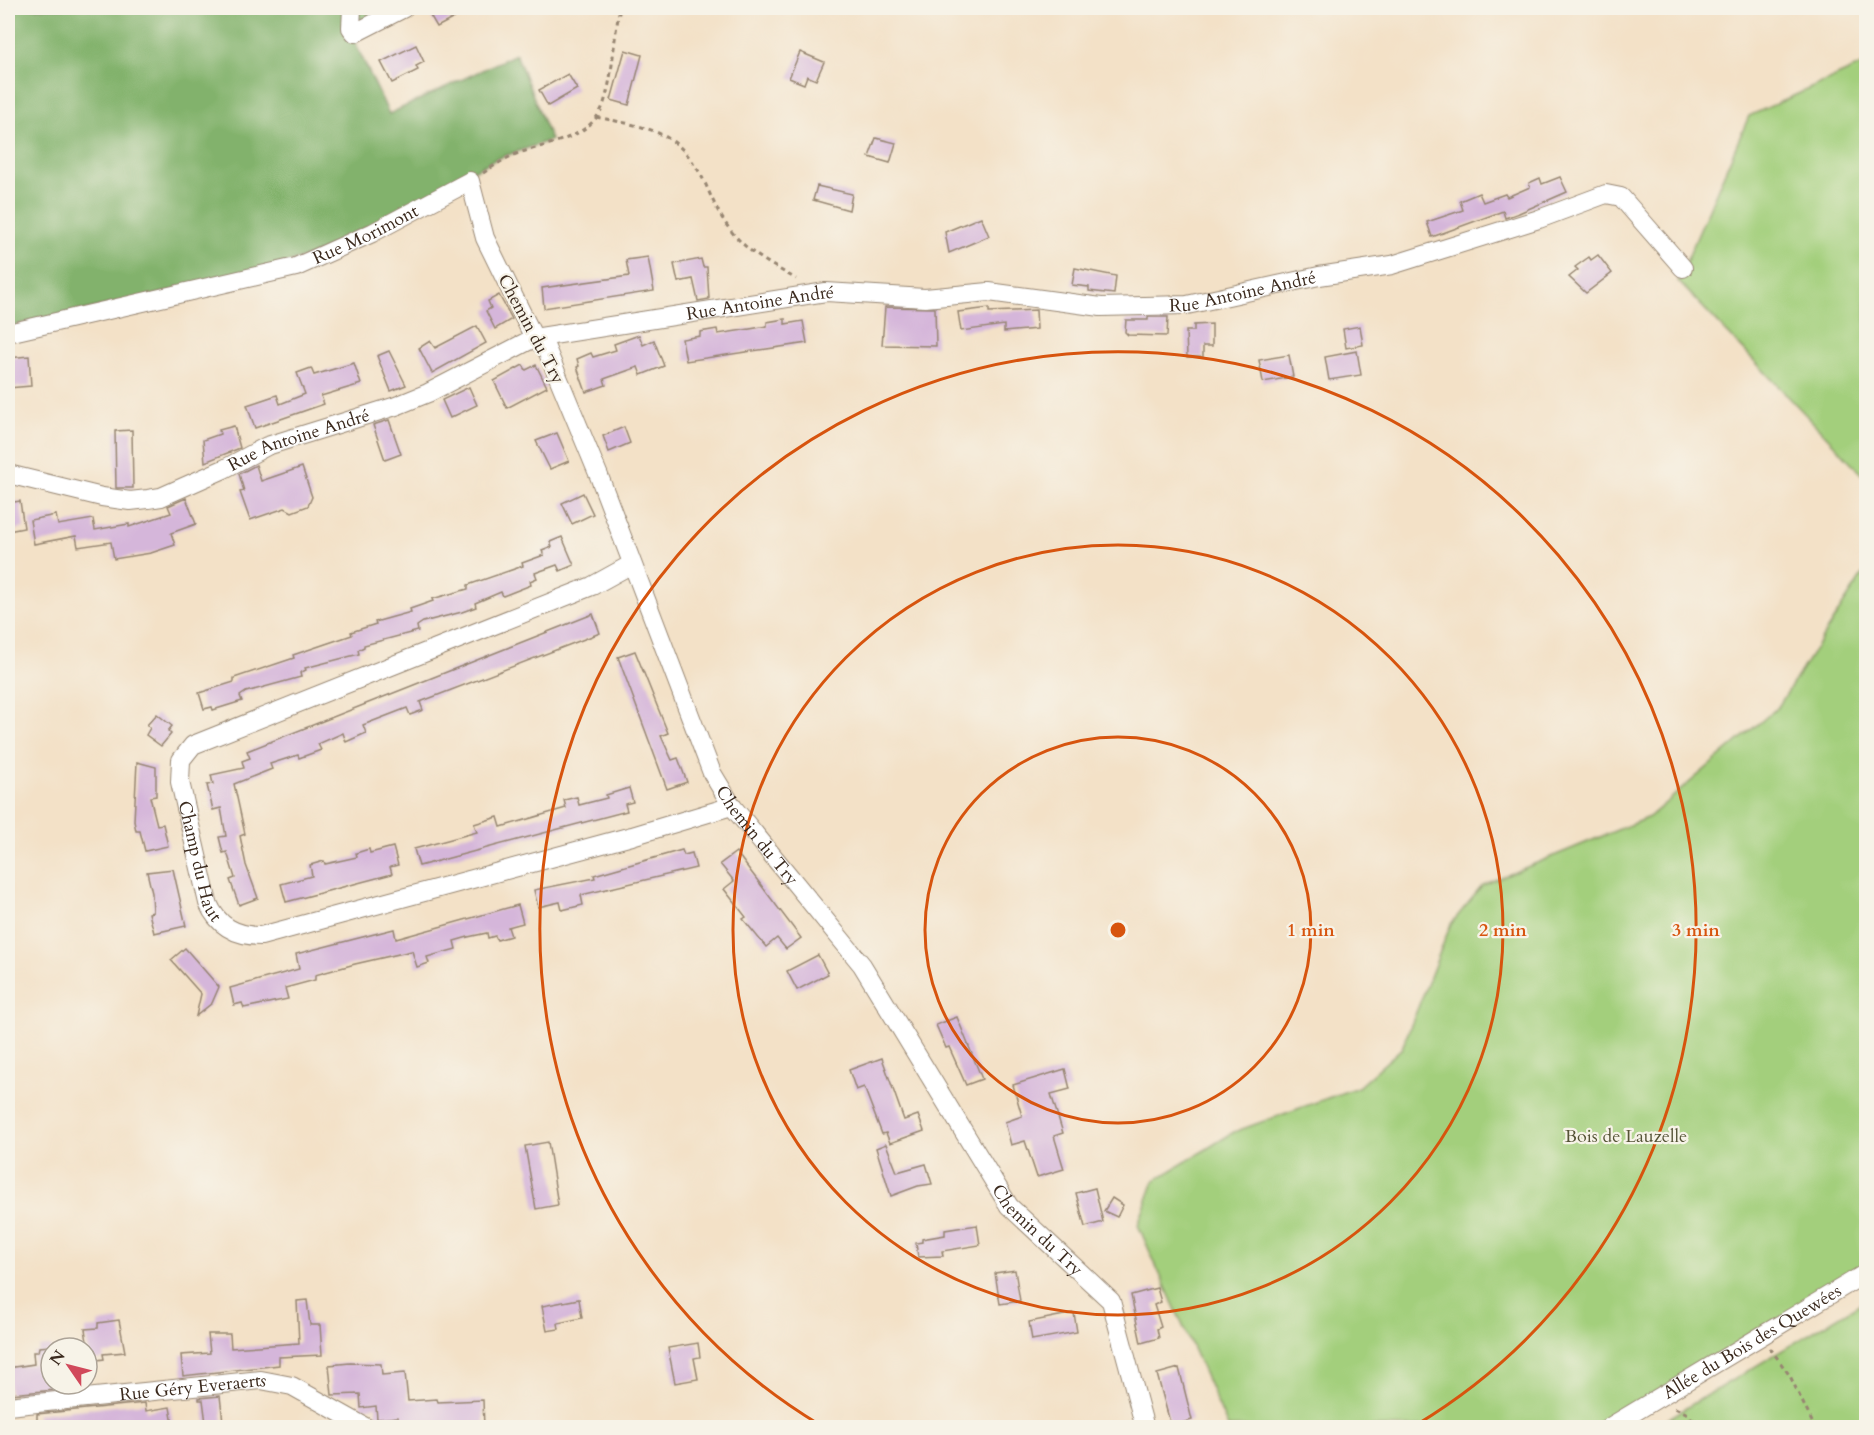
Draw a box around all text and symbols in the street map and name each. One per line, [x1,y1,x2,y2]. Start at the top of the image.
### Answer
street label: Rue Morimont [308,198,423,271]
street label: Rue Antoine André [1169,265,1318,318]
street label: Chemin du Try [492,270,571,389]
street label: Rue Antoine André [684,280,835,326]
street label: Rue Antoine André [223,402,373,477]
street label: Chemin du Try [710,781,805,891]
street label: Champ du Haut [172,798,228,927]
text: 1 min [1287,918,1335,943]
text: 2 min [1479,918,1527,943]
text: 3 min [1672,918,1720,943]
centre of rings [1108,920,1128,940]
park label: Bois de Lauzelle [1565,1124,1687,1149]
street label: Chemin du Try [986,1179,1089,1282]
street label: Allée du Bois des Quewées [1658,1278,1846,1405]
north arrow [39,1336,99,1396]
text: N [45,1346,71,1370]
street label: Rue Géry Everaerts [118,1368,269,1407]

